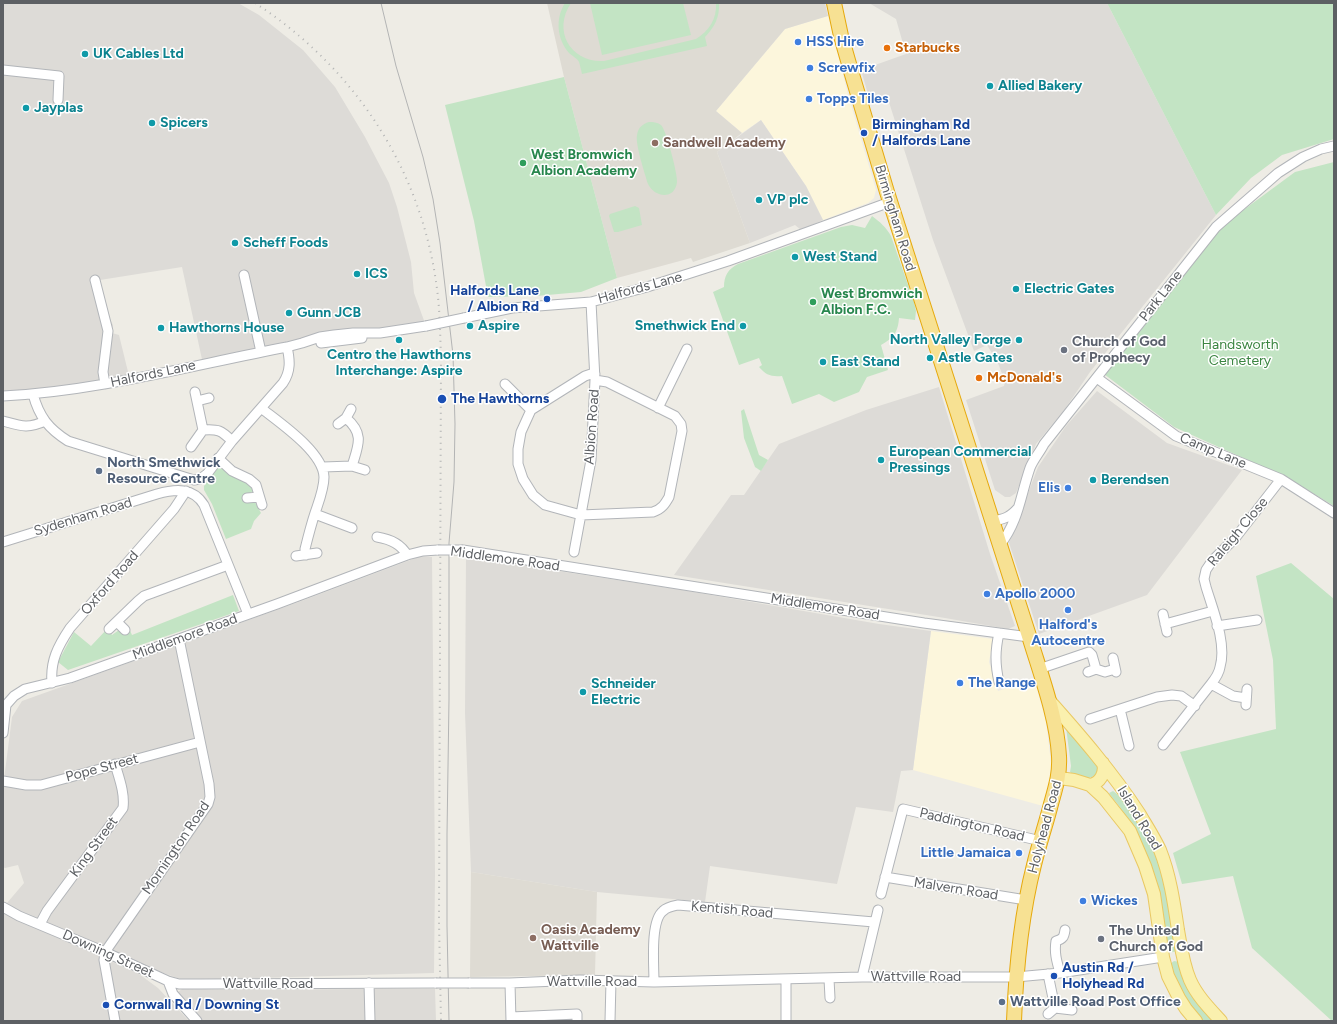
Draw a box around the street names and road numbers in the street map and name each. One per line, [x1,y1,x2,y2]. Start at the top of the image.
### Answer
street label: Birmingham Road [871,163,919,273]
street label: Park Lane [1136,267,1186,325]
street label: Halfords Lane [596,269,684,307]
street label: Halfords Lane [109,357,197,391]
street label: Albion Road [581,389,603,465]
street label: Camp Lane [1177,429,1249,473]
street label: Sydenham Road [32,494,134,540]
street label: Raleigh Close [1204,494,1272,570]
street label: Middlemore Road [449,543,561,575]
street label: Oxford Road [78,548,142,618]
street label: Middlemore Road [769,590,881,624]
street label: Middlemore Road [130,610,240,664]
street label: Pope Street [64,750,140,786]
street label: Holyhead Road [1025,779,1065,875]
street label: Island Road [1113,783,1165,853]
street label: Mornington Road [139,798,213,898]
street label: Paddington Road [918,805,1026,845]
street label: King Street [66,814,122,880]
street label: Malvern Road [913,874,999,904]
street label: Kentish Road [690,898,774,922]
street label: Downing Street [60,926,156,982]
street label: Wattville Road [871,969,961,985]
street label: Wattville Road [547,974,637,990]
street label: Wattville Road [223,976,313,992]

